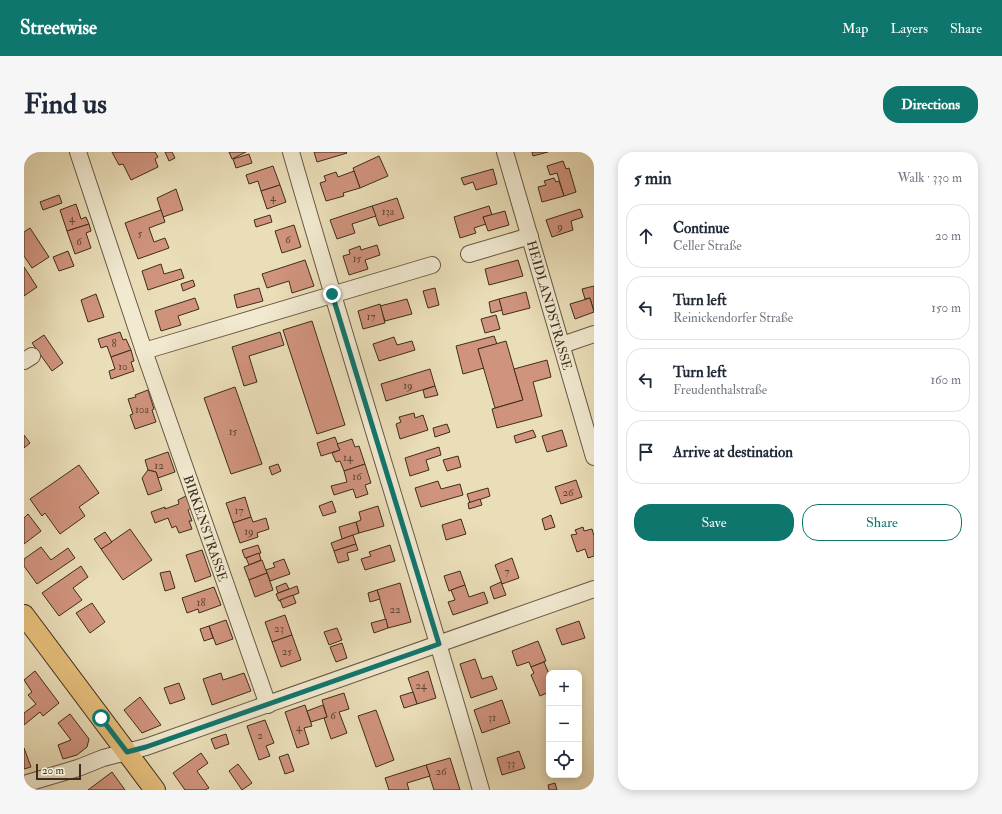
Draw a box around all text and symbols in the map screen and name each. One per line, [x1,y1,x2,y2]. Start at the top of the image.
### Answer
text: Streetwise [20,16,97,40]
text: Map [842,20,868,37]
text: Layers [890,20,928,37]
text: Share [950,20,982,37]
button: Directions [883,86,978,123]
text: Find us [24,87,107,122]
text: 5 min [634,168,672,189]
text: Walk · 330 m [898,170,962,186]
house number: 4 [270,191,277,204]
house number: 13a [382,205,395,218]
house number: 4 [69,212,76,225]
text: Continue [673,219,729,238]
house number: 9 [556,220,563,233]
icon: ahead [635,225,657,247]
house number: 5 [138,227,143,240]
text: 20 m [935,228,961,244]
house number: 6 [285,233,292,246]
house number: 6 [76,235,83,248]
text: Celler Straße [673,238,742,254]
street label: HEIDLANDSTRASSE [523,239,575,372]
house number: 15 [353,252,362,265]
route end [323,285,341,303]
text: Turn left [673,291,727,310]
icon: left [635,297,657,319]
text: 150 m [931,300,961,316]
house number: 17 [367,310,375,323]
text: Reinickendorfer Straße [673,310,793,326]
house number: 8 [111,337,117,350]
house number: 10 [118,360,128,373]
text: Turn left [673,363,727,382]
icon: left [635,369,657,391]
text: 160 m [930,372,961,388]
house number: 19 [403,379,413,392]
text: Freudenthalstraße [673,382,767,398]
house number: 10a [135,403,149,416]
house number: 15 [229,425,238,438]
icon: arrive [635,441,657,463]
text: Arrive at destination [673,443,793,462]
house number: 14 [343,451,354,464]
house number: 12 [154,459,164,472]
house number: 16 [352,470,363,483]
street label: BIRKENSTRASSE [179,473,231,584]
house number: 26 [562,486,575,499]
house number: 17 [235,504,243,517]
button: Save [634,504,794,541]
button: Share [802,504,962,541]
house number: 19 [244,525,254,538]
house number: 7 [504,565,510,578]
house number: 18 [196,596,206,609]
house number: 22 [389,603,401,616]
house number: 23 [274,622,284,635]
house number: 25 [282,645,292,658]
map controls [546,670,582,778]
button: + [546,670,582,706]
house number: 24 [415,679,428,692]
button: − [546,706,582,742]
route start [92,709,110,727]
house number: 6 [330,709,337,722]
house number: 31 [488,711,496,724]
house number: 4 [296,721,303,734]
house number: 2 [257,729,263,742]
button: locate [546,742,582,778]
house number: 33 [507,757,515,770]
scale bar [36,762,81,781]
text: 20 m [42,764,64,777]
house number: 26 [435,765,448,778]

